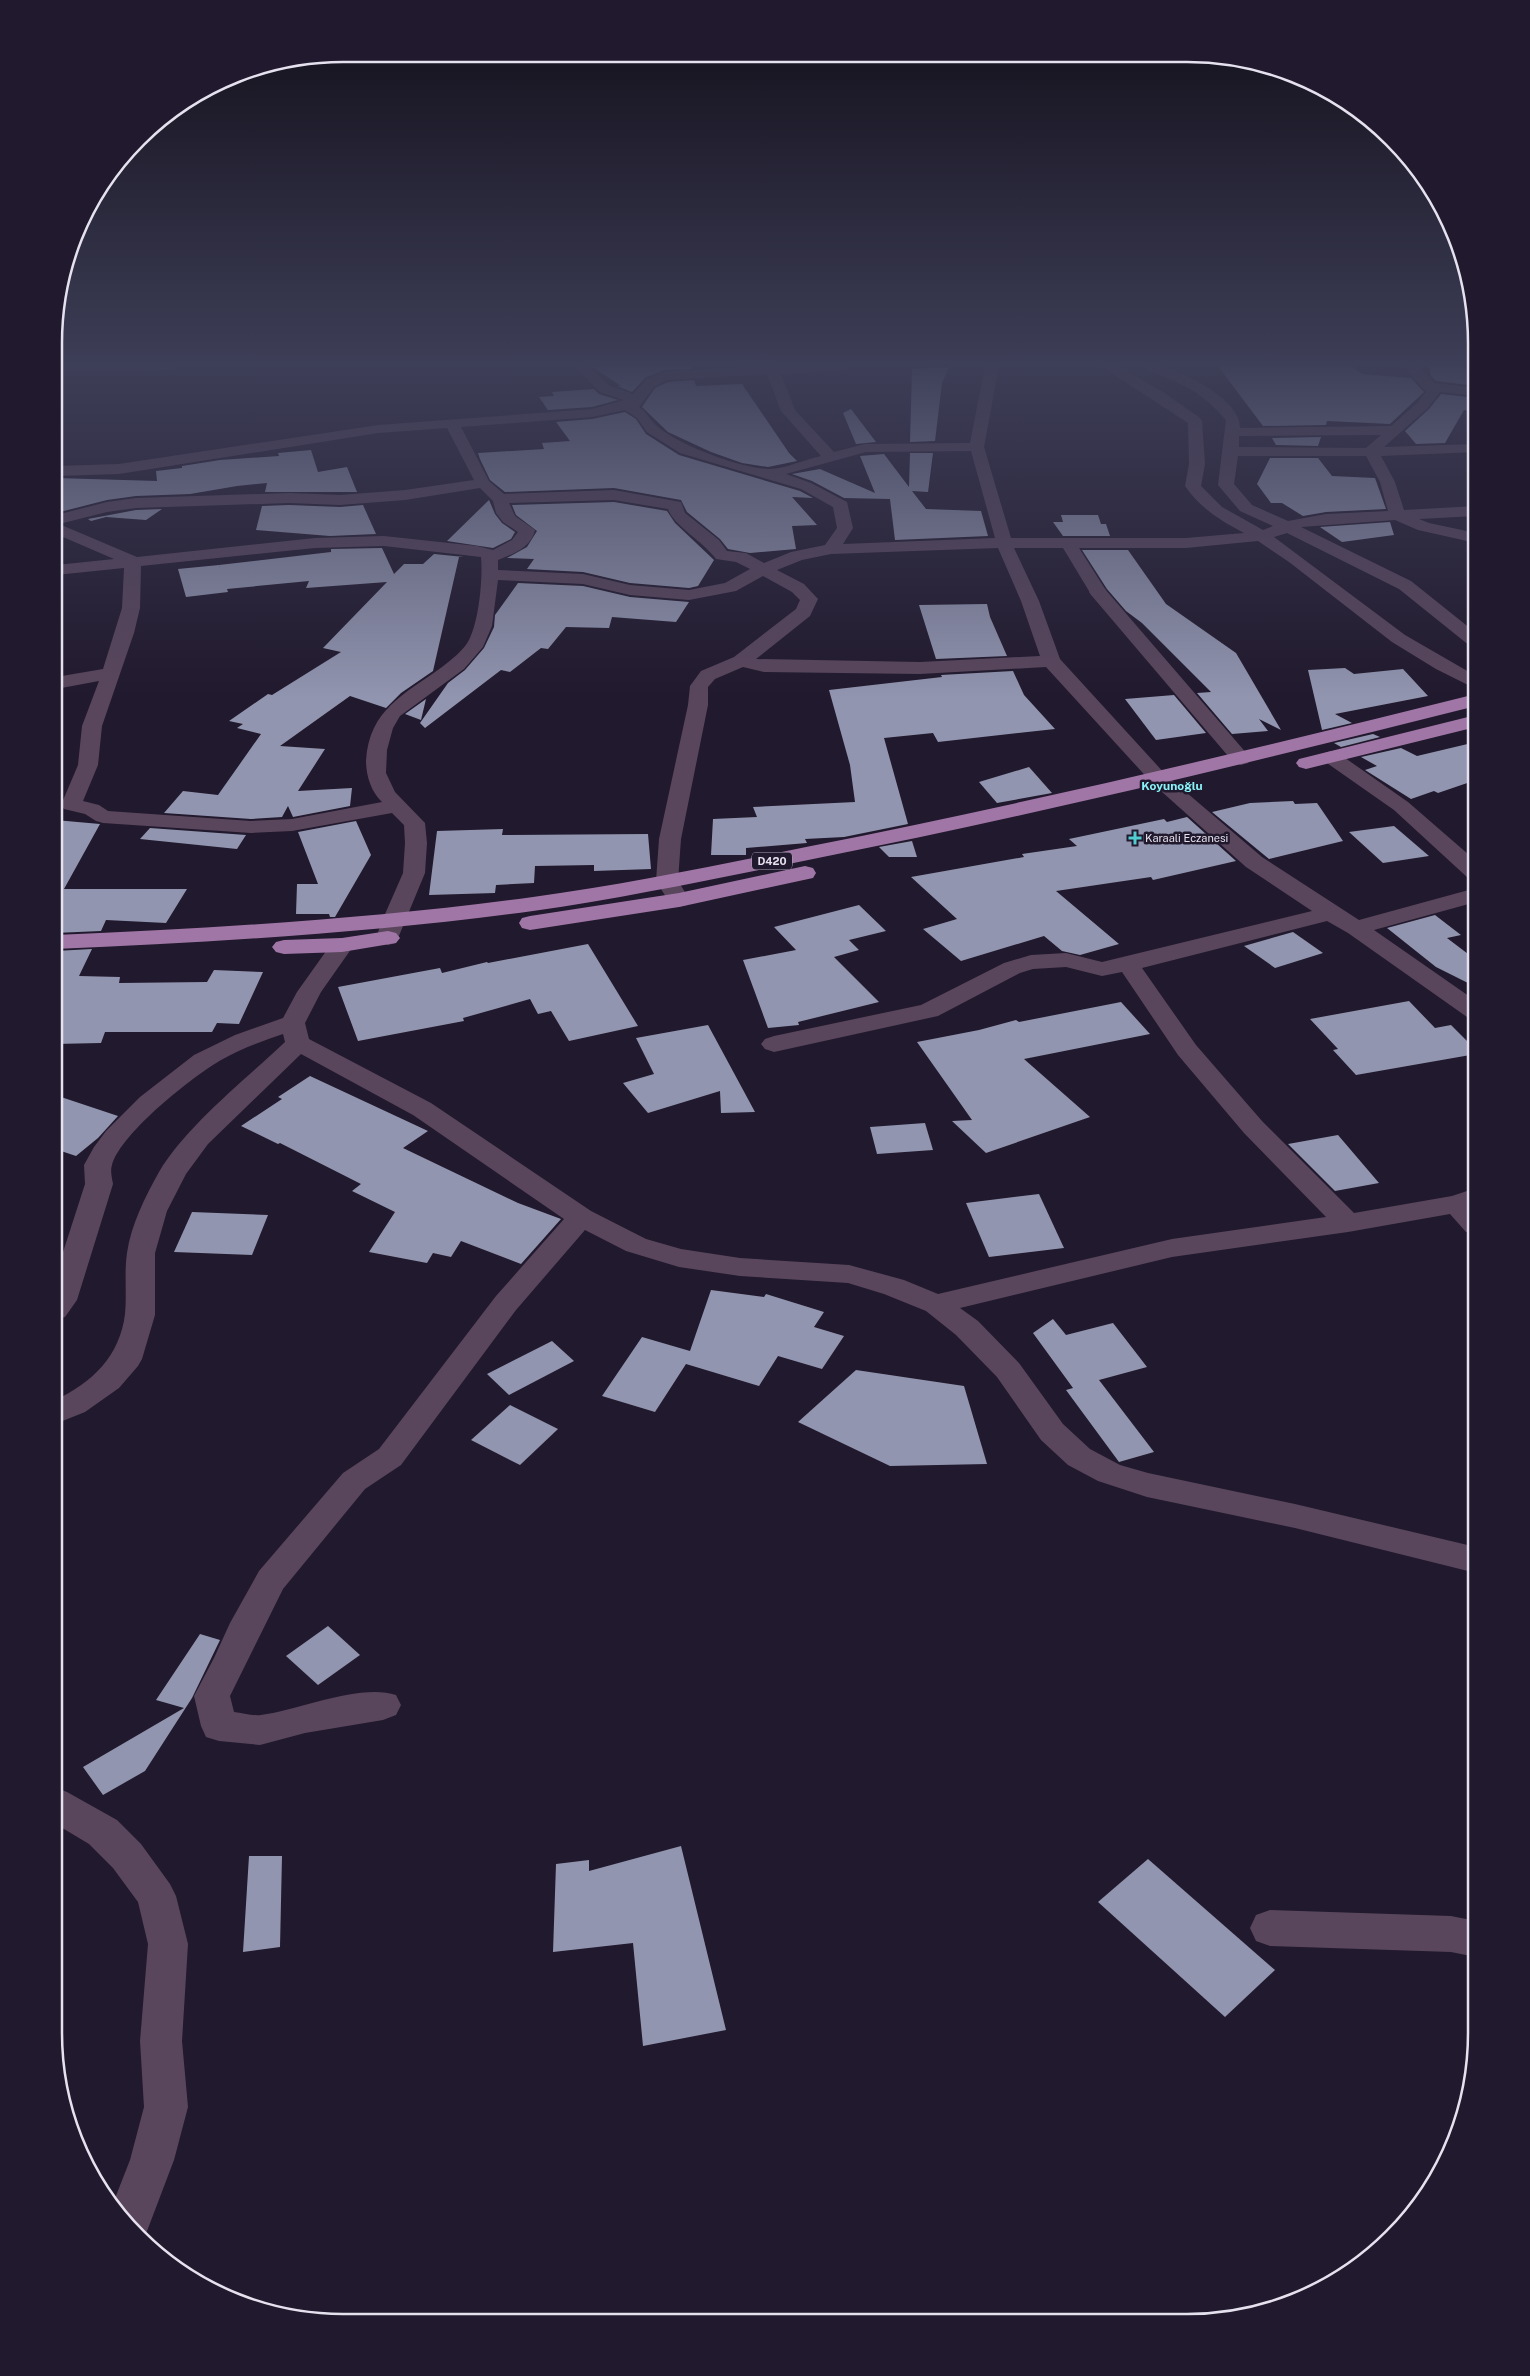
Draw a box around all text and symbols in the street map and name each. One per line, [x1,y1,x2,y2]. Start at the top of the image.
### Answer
district label: Koyunoğlu [1141,779,1203,793]
marker: Karaali Eczanesi [1129,832,1141,844]
place label: Karaali Eczanesi [1145,832,1228,844]
road number: D420 [752,852,792,869]

